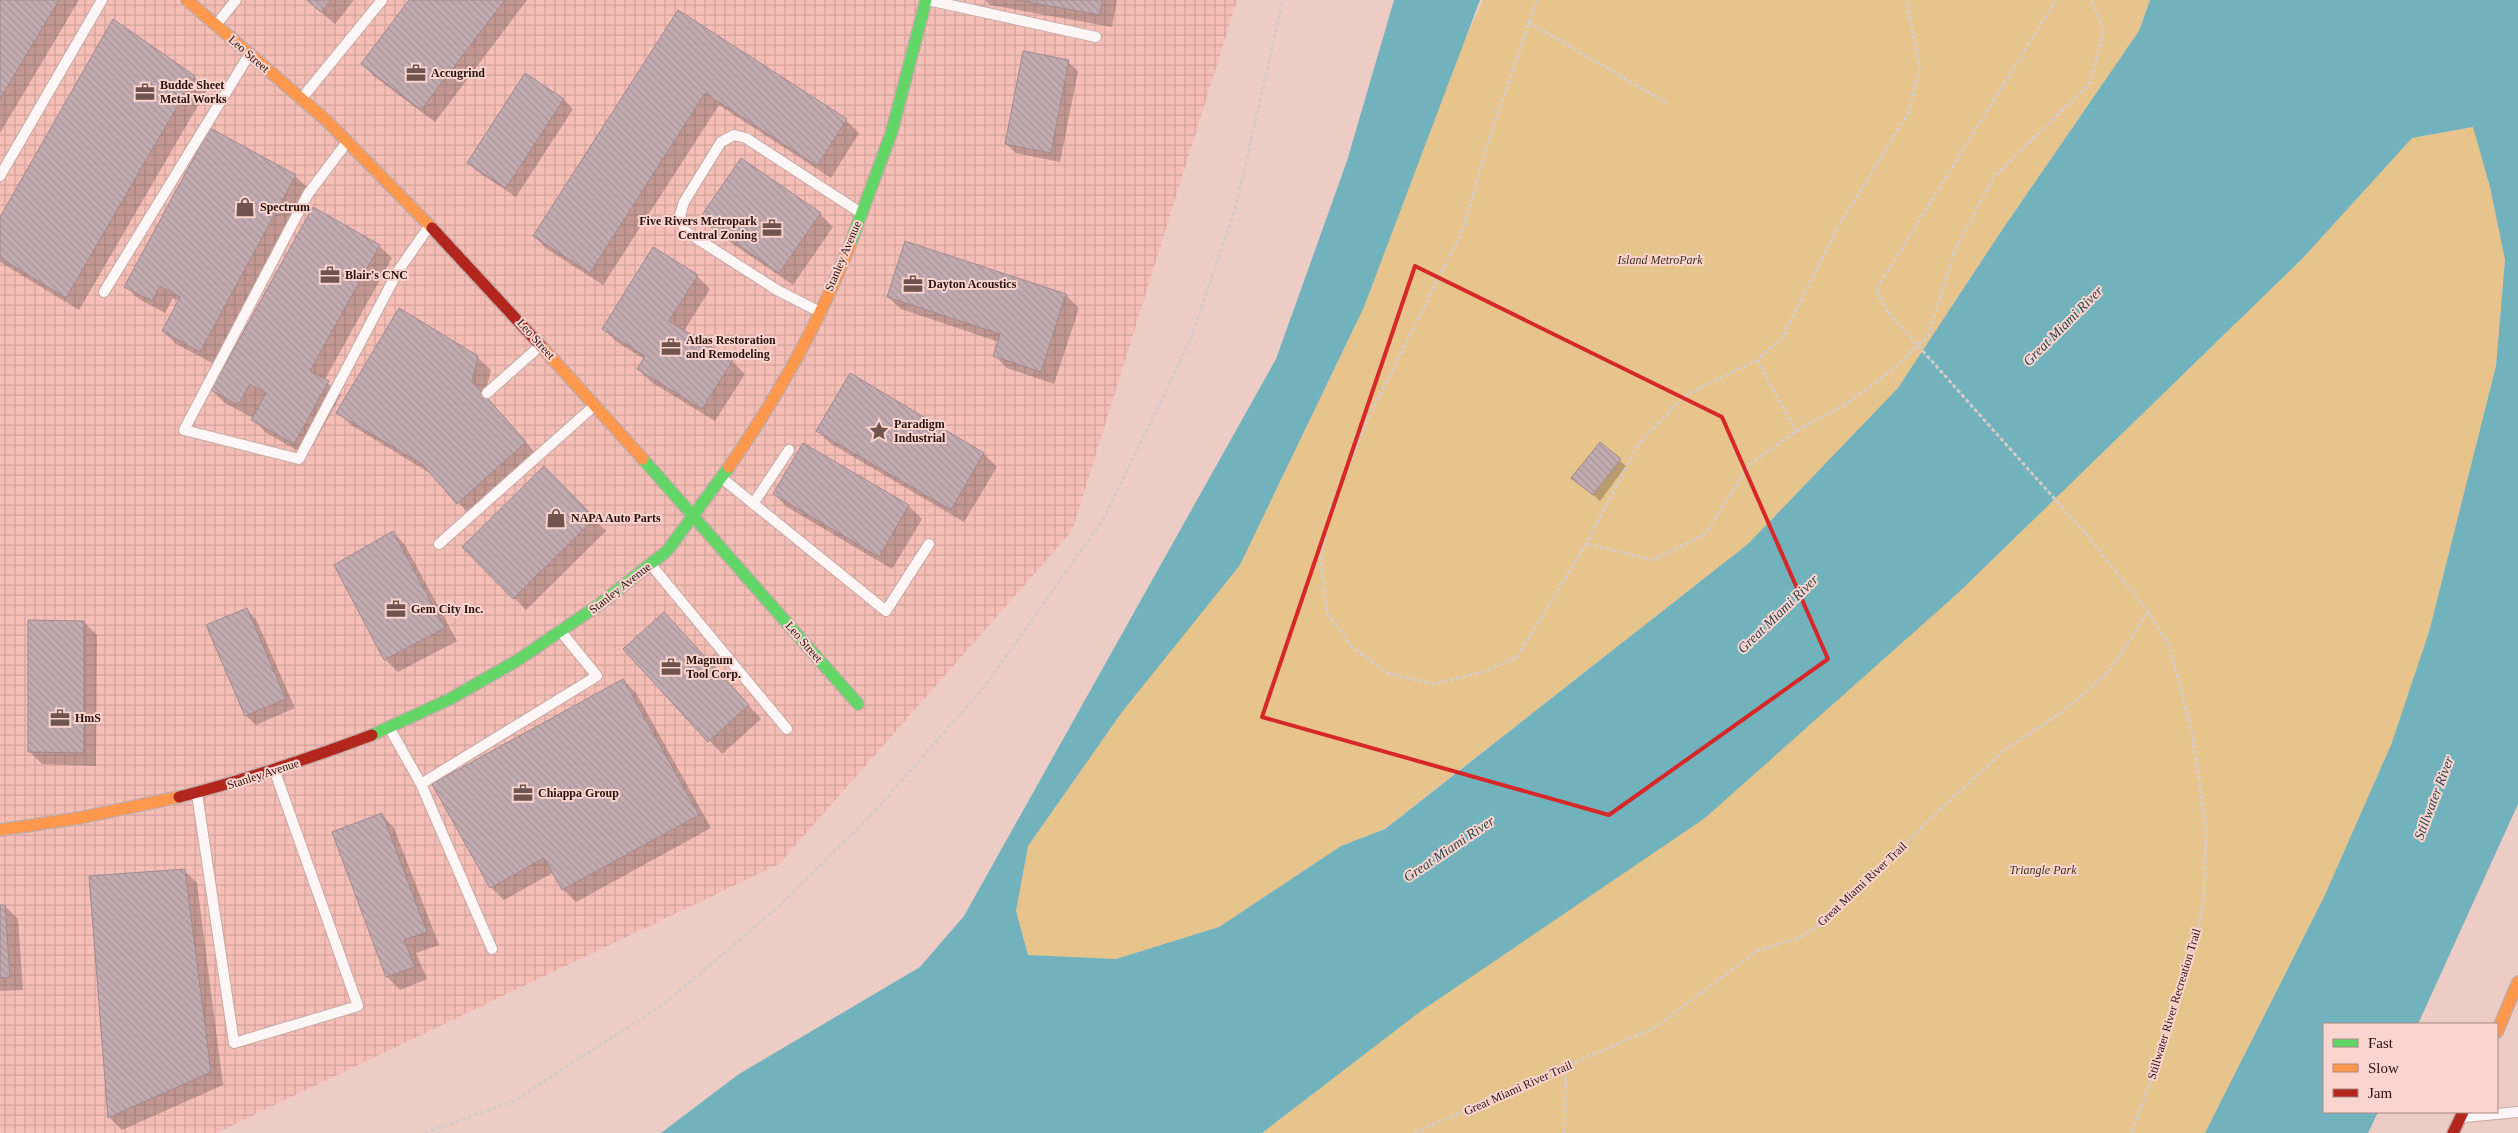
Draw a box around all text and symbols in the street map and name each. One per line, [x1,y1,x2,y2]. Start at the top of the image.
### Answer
street label: Leo Street [226,32,273,76]
office icon: Accugrind [405,62,427,84]
place label: Accugrind [431,66,485,80]
place label: Budde Sheet Metal Works [160,78,227,106]
office icon: Budde Sheet Metal Works [134,81,156,103]
shop icon: Spectrum [234,196,256,218]
place label: Spectrum [260,200,310,214]
place label: Five Rivers Metropark Central Zoning [639,214,757,242]
office icon: Five Rivers Metropark Central Zoning [761,217,783,239]
street label: Stanley Avenue [822,219,864,293]
park label: Island MetroPark [1616,253,1703,267]
office icon: Blair's CNC [319,264,341,286]
place label: Blair's CNC [345,268,408,282]
office icon: Dayton Acoustics [902,273,924,295]
place label: Dayton Acoustics [928,277,1017,291]
water label: Great Miami River [2020,283,2106,369]
street label: Leo Street [514,316,558,363]
place label: Atlas Restoration and Remodeling [686,333,776,361]
office icon: Atlas Restoration and Remodeling [660,336,682,358]
place label: Paradigm Industrial [894,417,946,445]
place icon: Paradigm Industrial [868,420,890,442]
shop icon: NAPA Auto Parts [545,507,567,529]
place label: NAPA Auto Parts [571,511,661,525]
street label: Stanley Avenue [586,559,654,617]
water label: Great Miami River [1735,571,1822,656]
office icon: Gem City Inc. [385,598,407,620]
place label: Gem City Inc. [411,602,483,616]
street label: Leo Street [782,619,826,666]
place label: Magnum Tool Corp. [686,653,741,681]
office icon: Magnum Tool Corp. [660,656,682,678]
office icon: HmS [49,707,71,729]
place label: HmS [75,711,101,725]
water label: Stillwater River [2411,754,2457,842]
street label: Stanley Avenue [225,756,301,792]
office icon: Chiappa Group [512,782,534,804]
place label: Chiappa Group [538,786,619,800]
water label: Great Miami River [1401,813,1498,885]
street label: Great Miami River Trail [1814,839,1910,929]
park label: Triangle Park [2009,863,2077,877]
street label: Stillwater River Recreation Trail [2144,926,2204,1081]
legend [2323,1023,2498,1113]
text: Fast [2368,1035,2394,1051]
street label: Great Miami River Trail [1462,1058,1575,1118]
text: Slow [2368,1060,2399,1076]
text: Jam [2368,1085,2392,1101]

